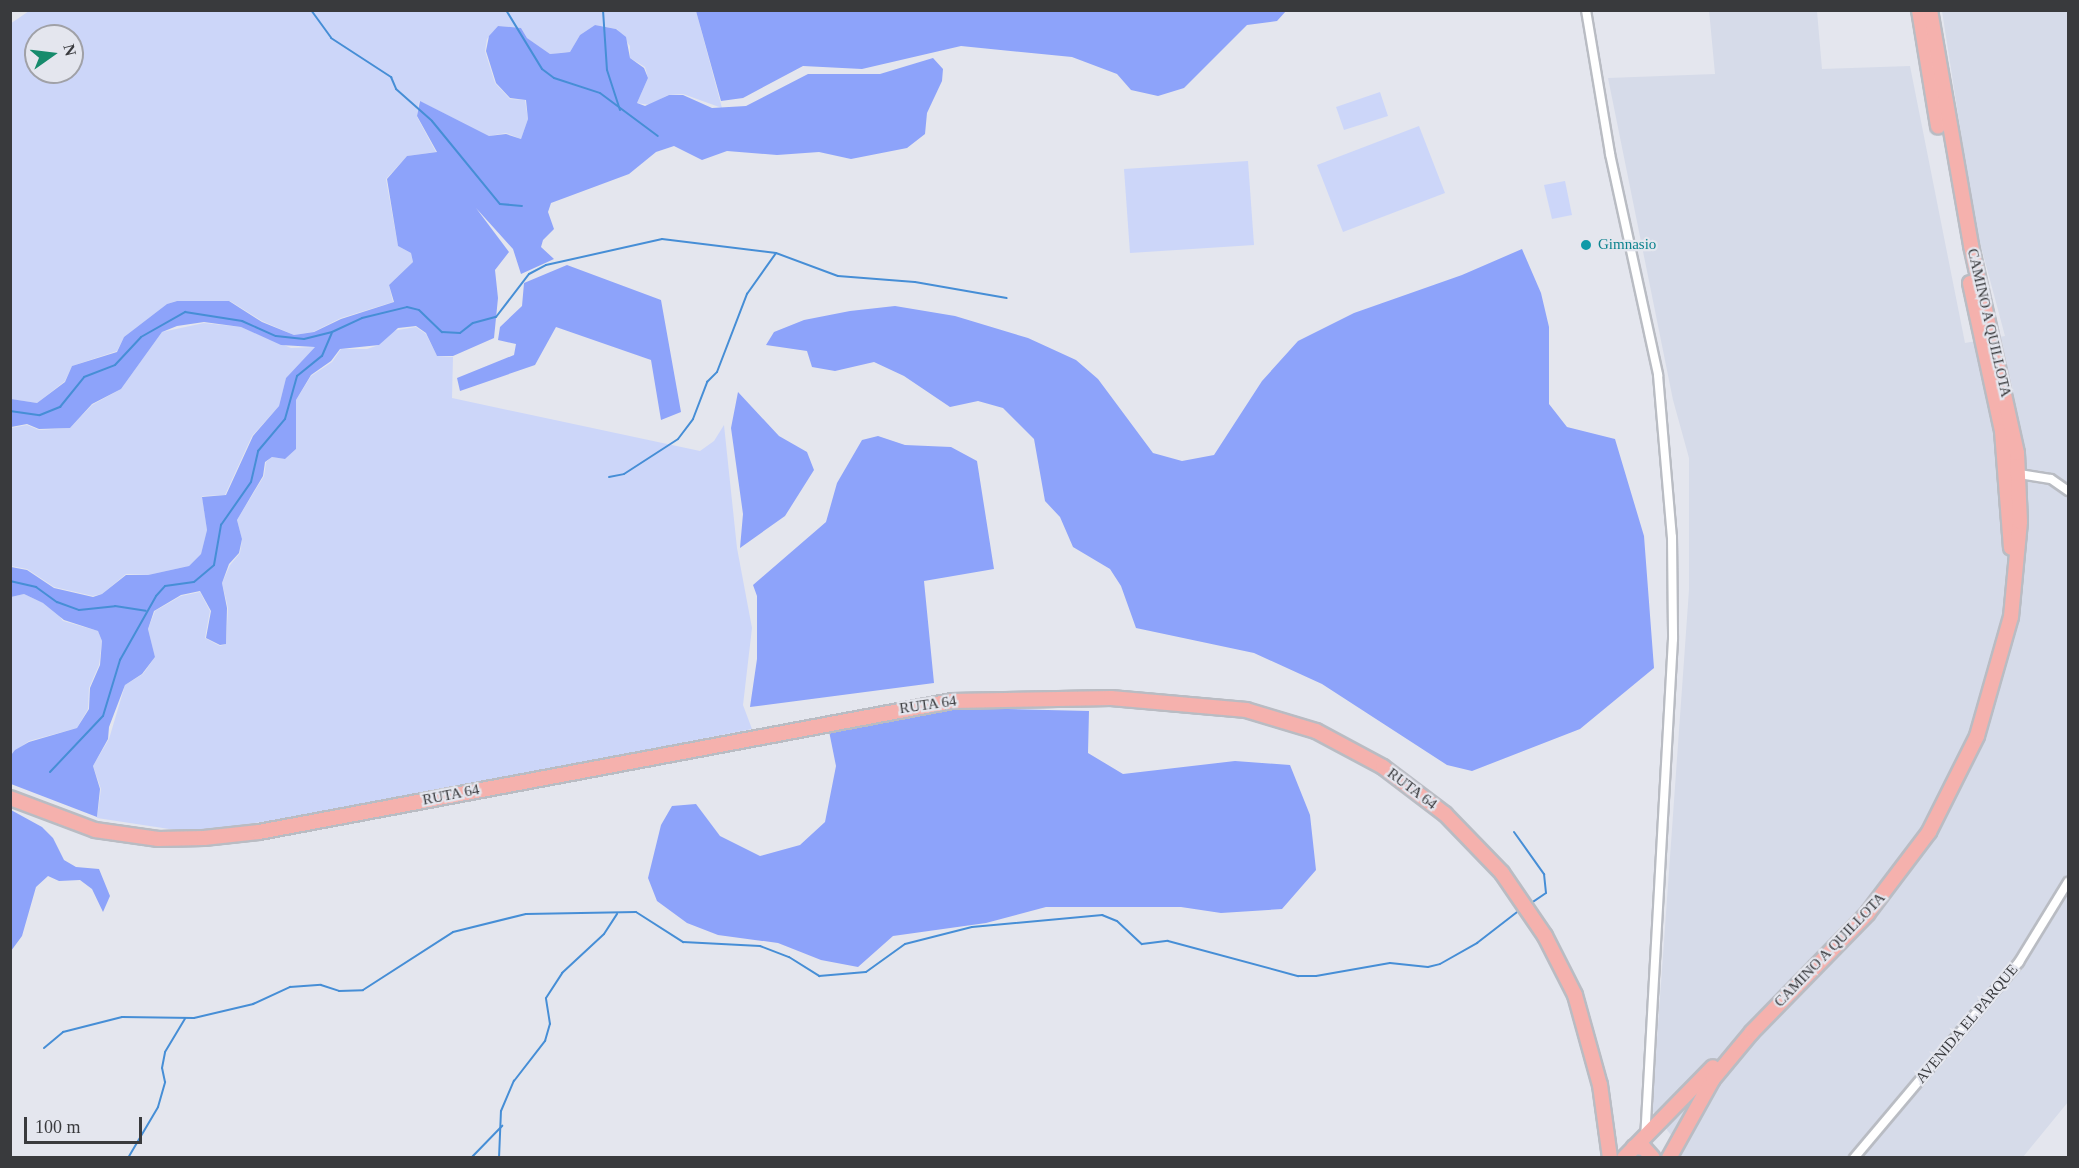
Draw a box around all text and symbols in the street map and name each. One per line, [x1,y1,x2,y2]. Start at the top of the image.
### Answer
north arrow [24,24,84,84]
text: N [60,42,80,58]
place label: Gimnasio [1598,236,1656,254]
marker: Gimnasio [1579,238,1593,252]
street label: CAMINO A QUILLOTA [1963,246,2015,400]
street label: RUTA 64 [898,692,958,718]
street label: RUTA 64 [1383,764,1441,814]
street label: RUTA 64 [421,781,481,809]
street label: CAMINO A QUILLOTA [1770,888,1890,1012]
street label: AVENIDA EL PARQUE [1912,960,2022,1088]
scale bar [27,1105,146,1143]
text: 100 m [35,1117,81,1137]

